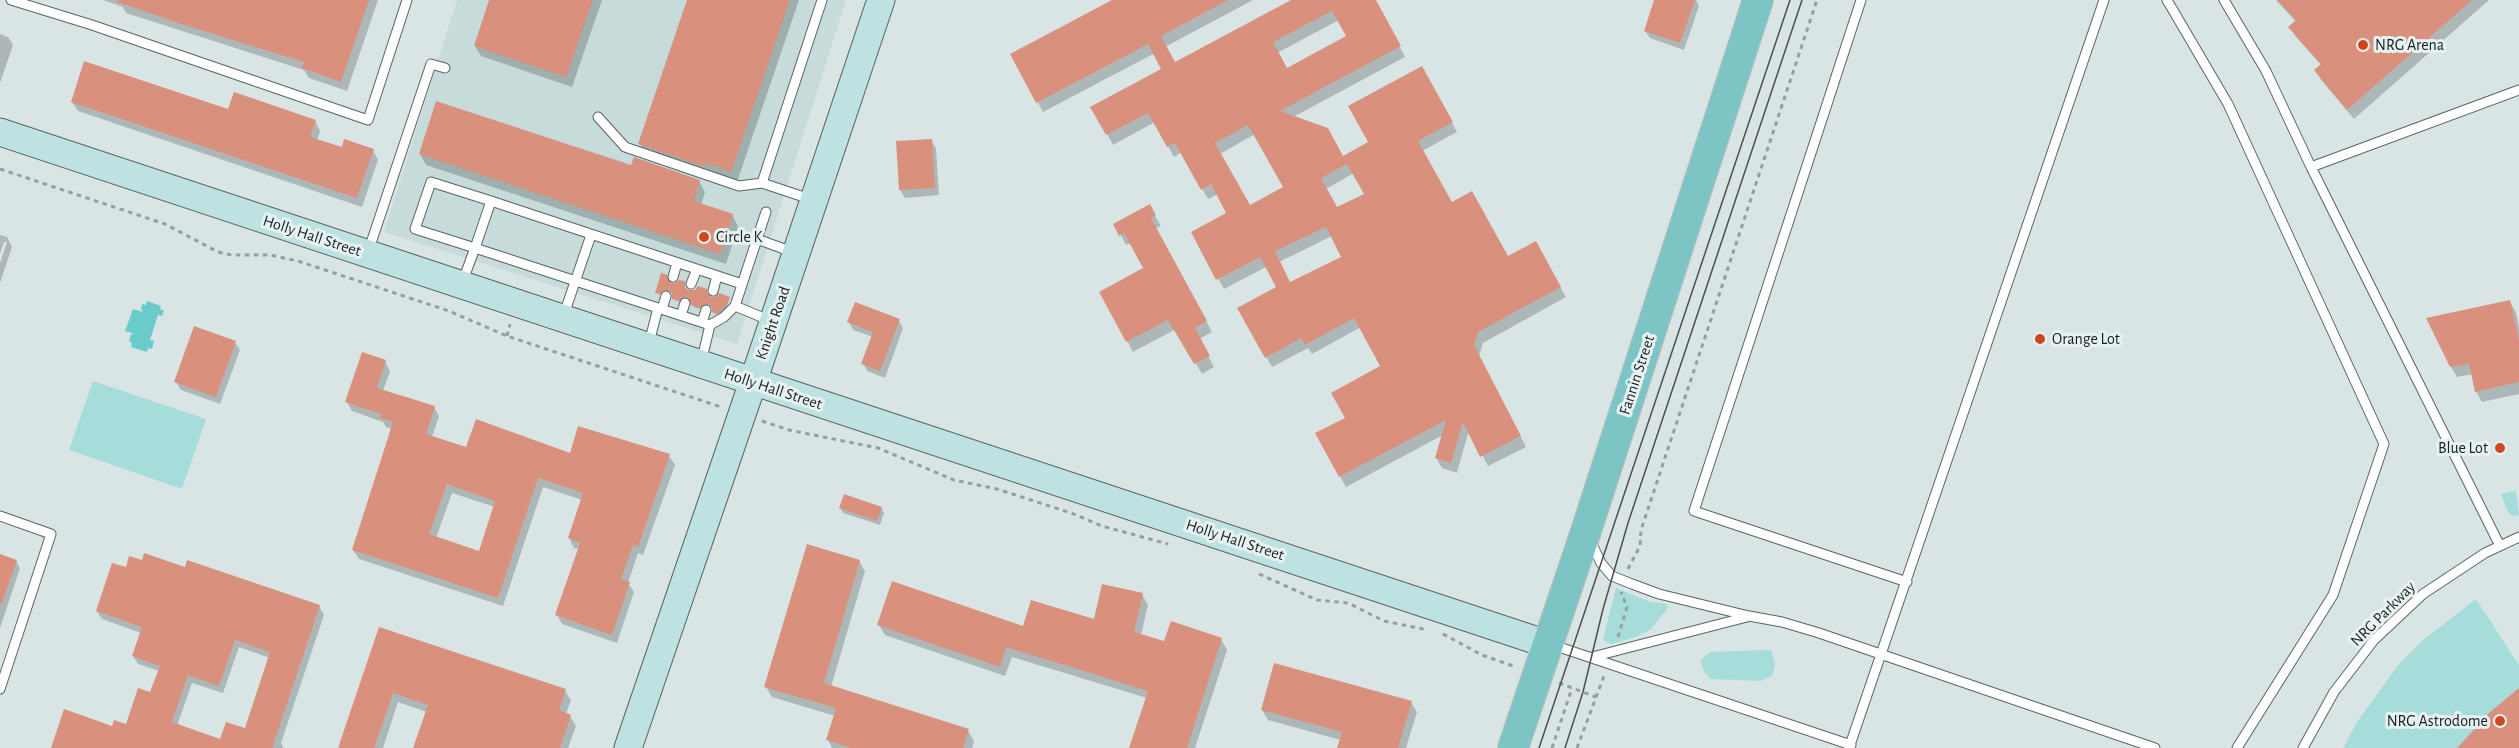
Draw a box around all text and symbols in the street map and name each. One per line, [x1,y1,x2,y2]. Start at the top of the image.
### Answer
place label: NRG Arena [2375,35,2444,55]
marker: NRG Arena [2356,38,2370,52]
street label: Holly Hall Street [260,211,364,261]
place label: Circle K [716,227,762,247]
marker: Circle K [697,230,711,244]
street label: Knight Road [751,284,795,362]
place label: Orange Lot [2052,329,2120,349]
marker: Orange Lot [2033,332,2047,346]
street label: Fannin Street [1615,333,1659,417]
street label: Holly Hall Street [721,364,825,414]
place label: Blue Lot [2438,438,2488,458]
marker: Blue Lot [2493,441,2507,455]
street label: Holly Hall Street [1183,515,1287,565]
street label: NRG Parkway [2346,577,2420,651]
place label: NRG Astrodome [2387,711,2488,731]
marker: NRG Astrodome [2493,714,2507,728]

